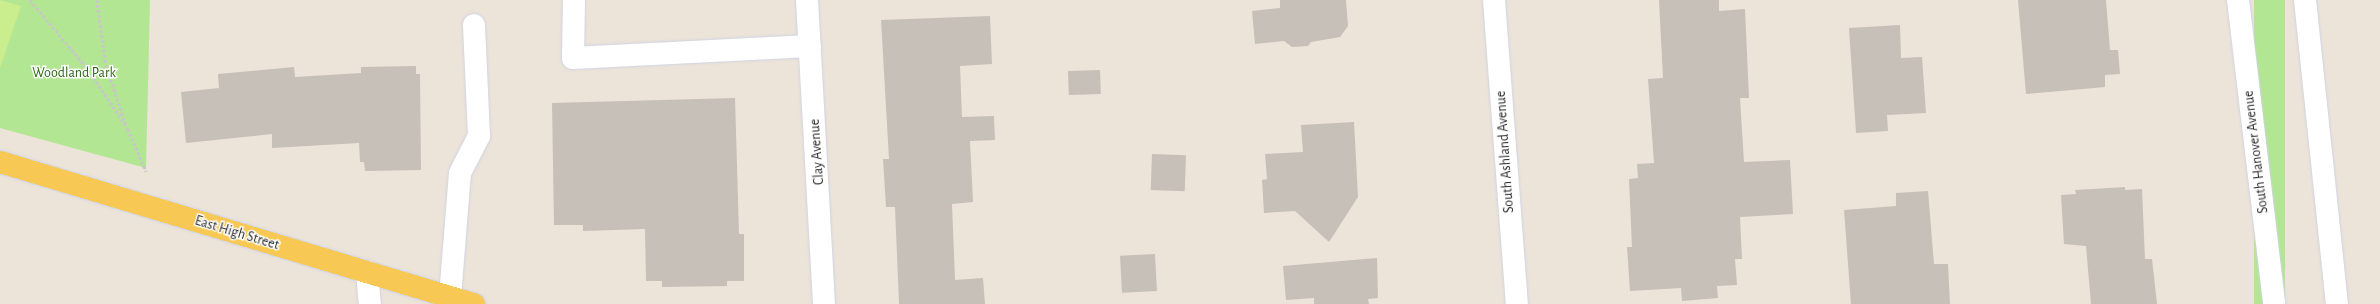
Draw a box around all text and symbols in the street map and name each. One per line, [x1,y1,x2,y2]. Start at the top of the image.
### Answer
park label: Woodland Park [32,65,116,81]
street label: South Ashland Avenue [1492,90,1518,214]
street label: South Hanover Avenue [2240,90,2272,214]
street label: Clay Avenue [806,118,828,186]
street label: East High Street [193,212,281,254]

